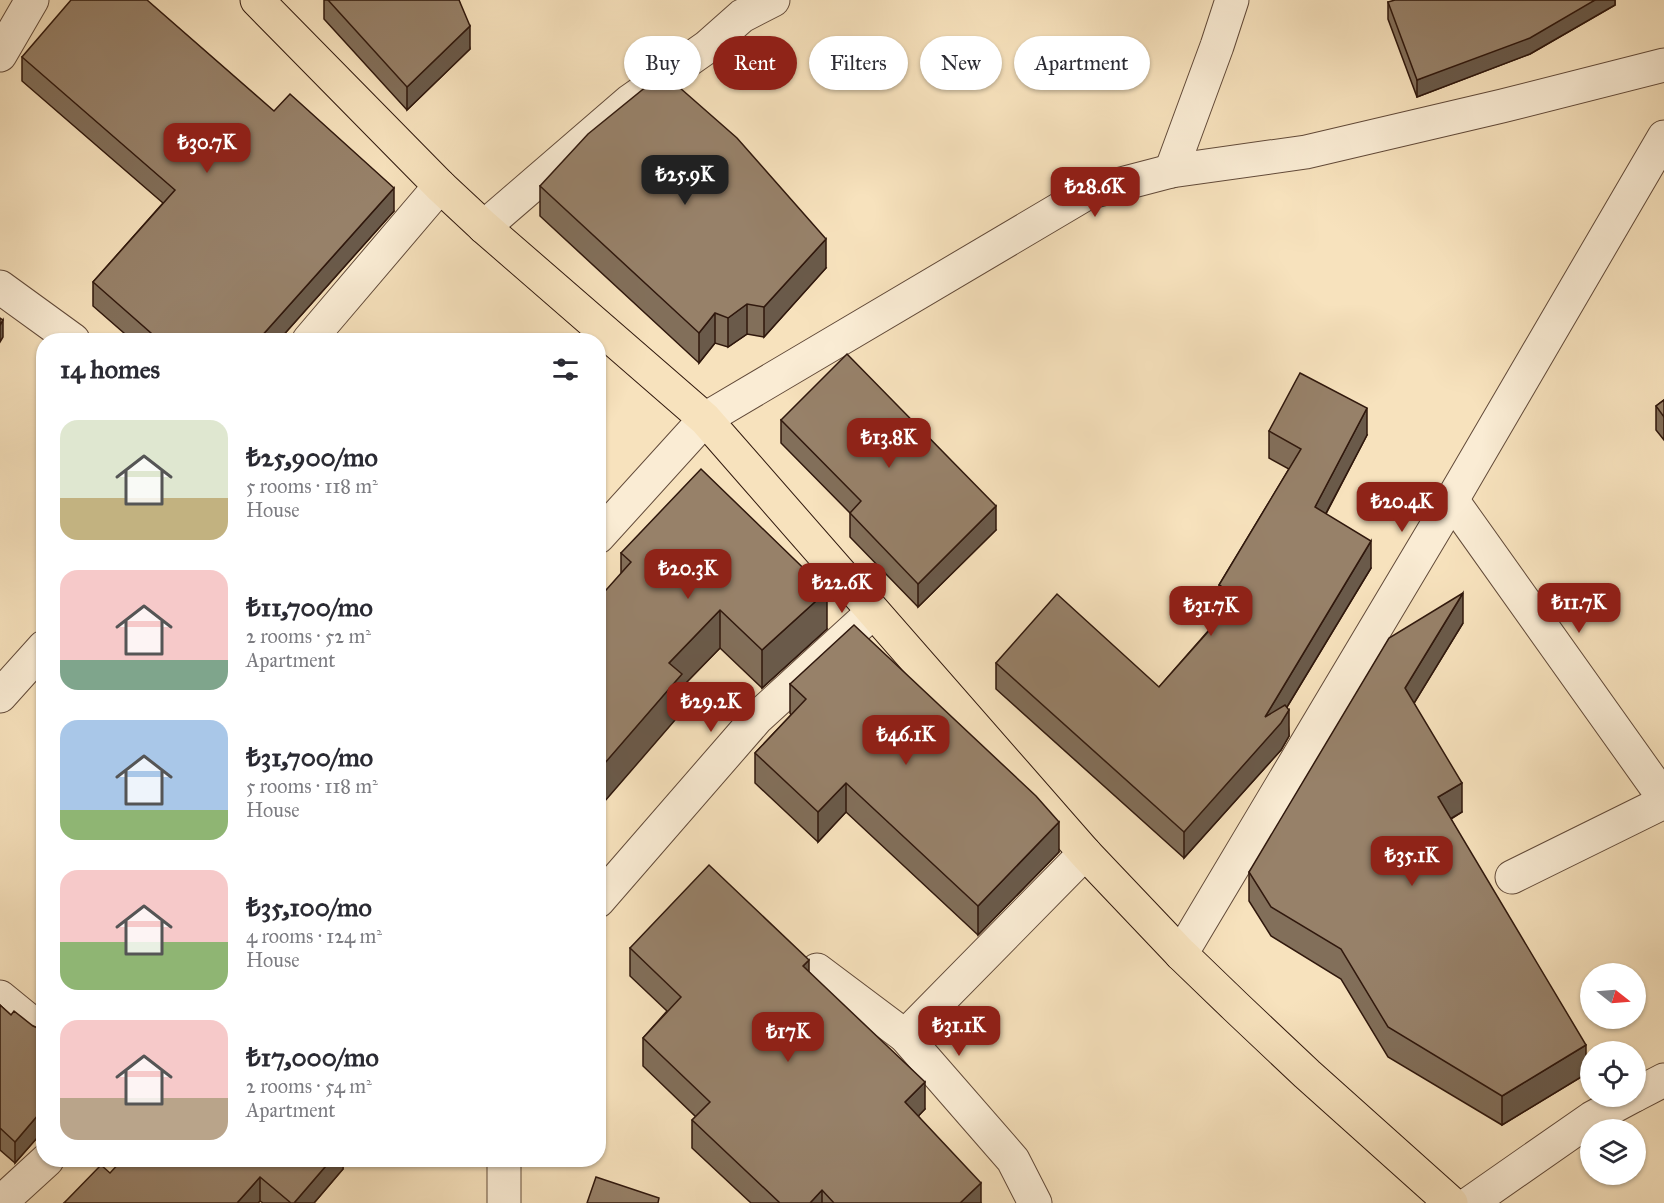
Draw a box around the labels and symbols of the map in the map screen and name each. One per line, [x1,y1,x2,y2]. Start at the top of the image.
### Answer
pin: ₺30.7K [158,123,256,174]
pin: ₺25.9K [636,155,734,206]
pin: ₺28.6K [1046,167,1144,218]
pin: ₺13.8K [840,418,938,469]
pin: ₺20.4K [1353,482,1451,533]
pin: ₺20.3K [639,549,737,600]
pin: ₺22.6K [793,563,891,614]
pin: ₺11.7K [1530,583,1628,634]
pin: ₺31.7K [1162,586,1260,637]
pin: ₺29.2K [662,682,760,733]
pin: ₺46.1K [857,715,955,766]
pin: ₺35.1K [1363,836,1461,887]
north arrow [1580,963,1646,1029]
pin: ₺31.1K [910,1006,1008,1057]
pin: ₺17K [752,1012,824,1063]

